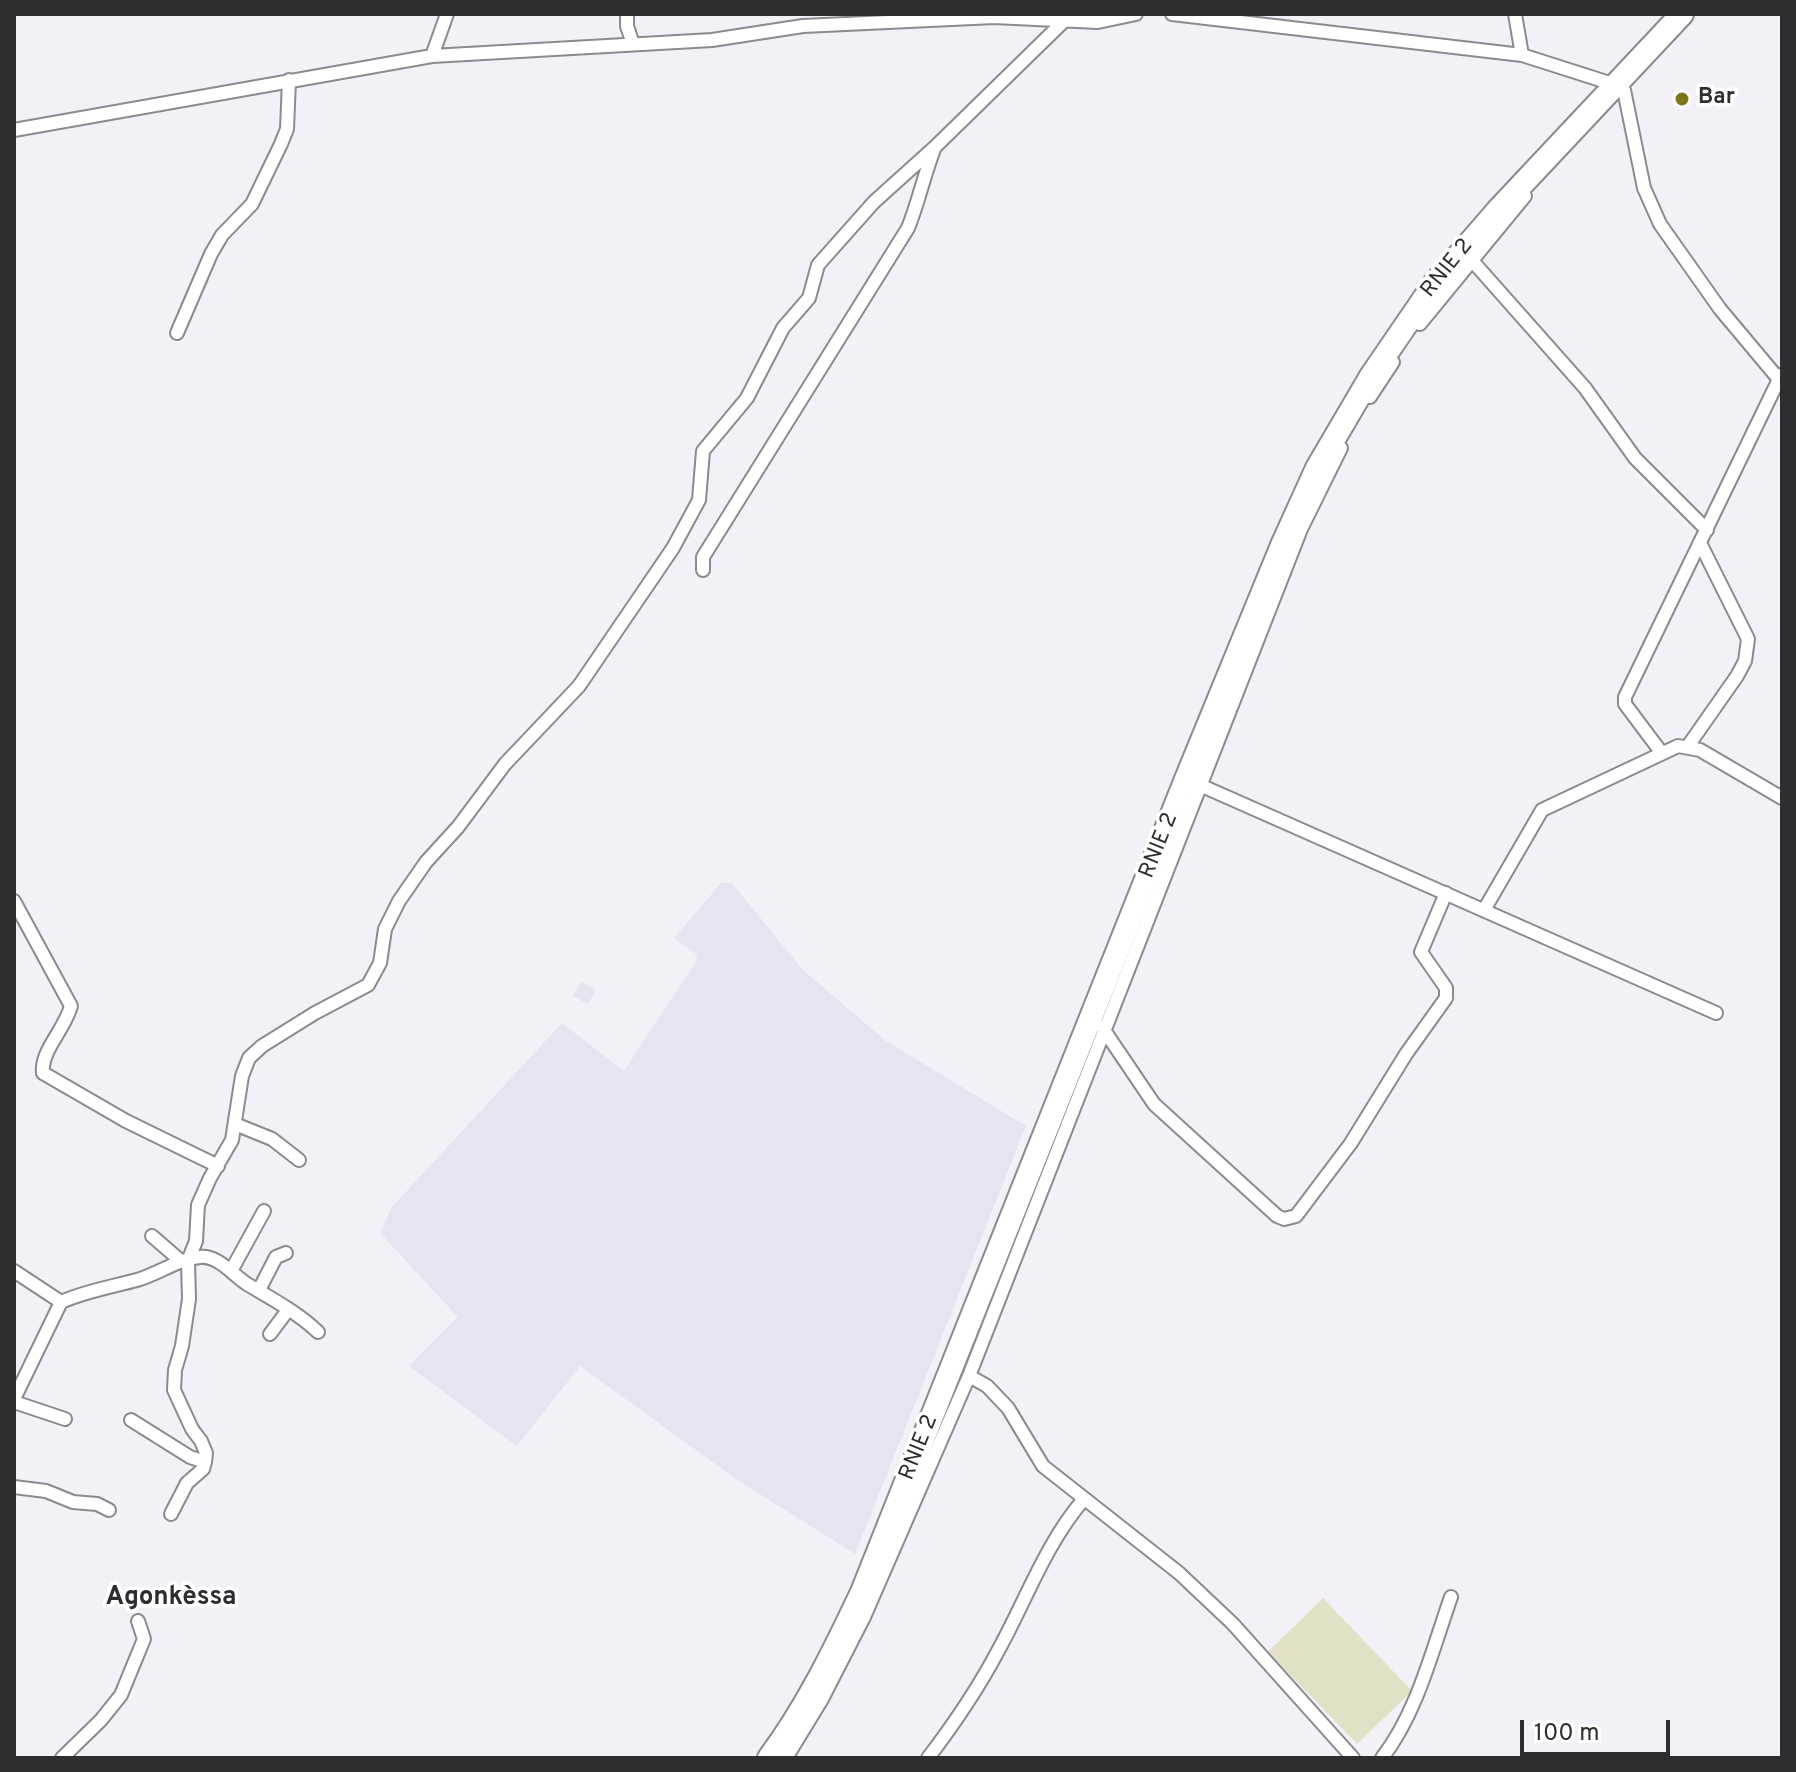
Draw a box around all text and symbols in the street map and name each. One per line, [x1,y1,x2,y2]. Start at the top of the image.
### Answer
place label: Bar [1698,86,1735,112]
marker: Bar [1673,90,1691,108]
street label: RNIE 2 [1416,234,1480,304]
street label: RNIE 2 [1135,809,1185,883]
street label: RNIE 2 [895,1411,945,1485]
district label: Agonkèssa [106,1583,236,1615]
scale bar [1524,1704,1674,1754]
text: 100 m [1534,1719,1600,1749]

